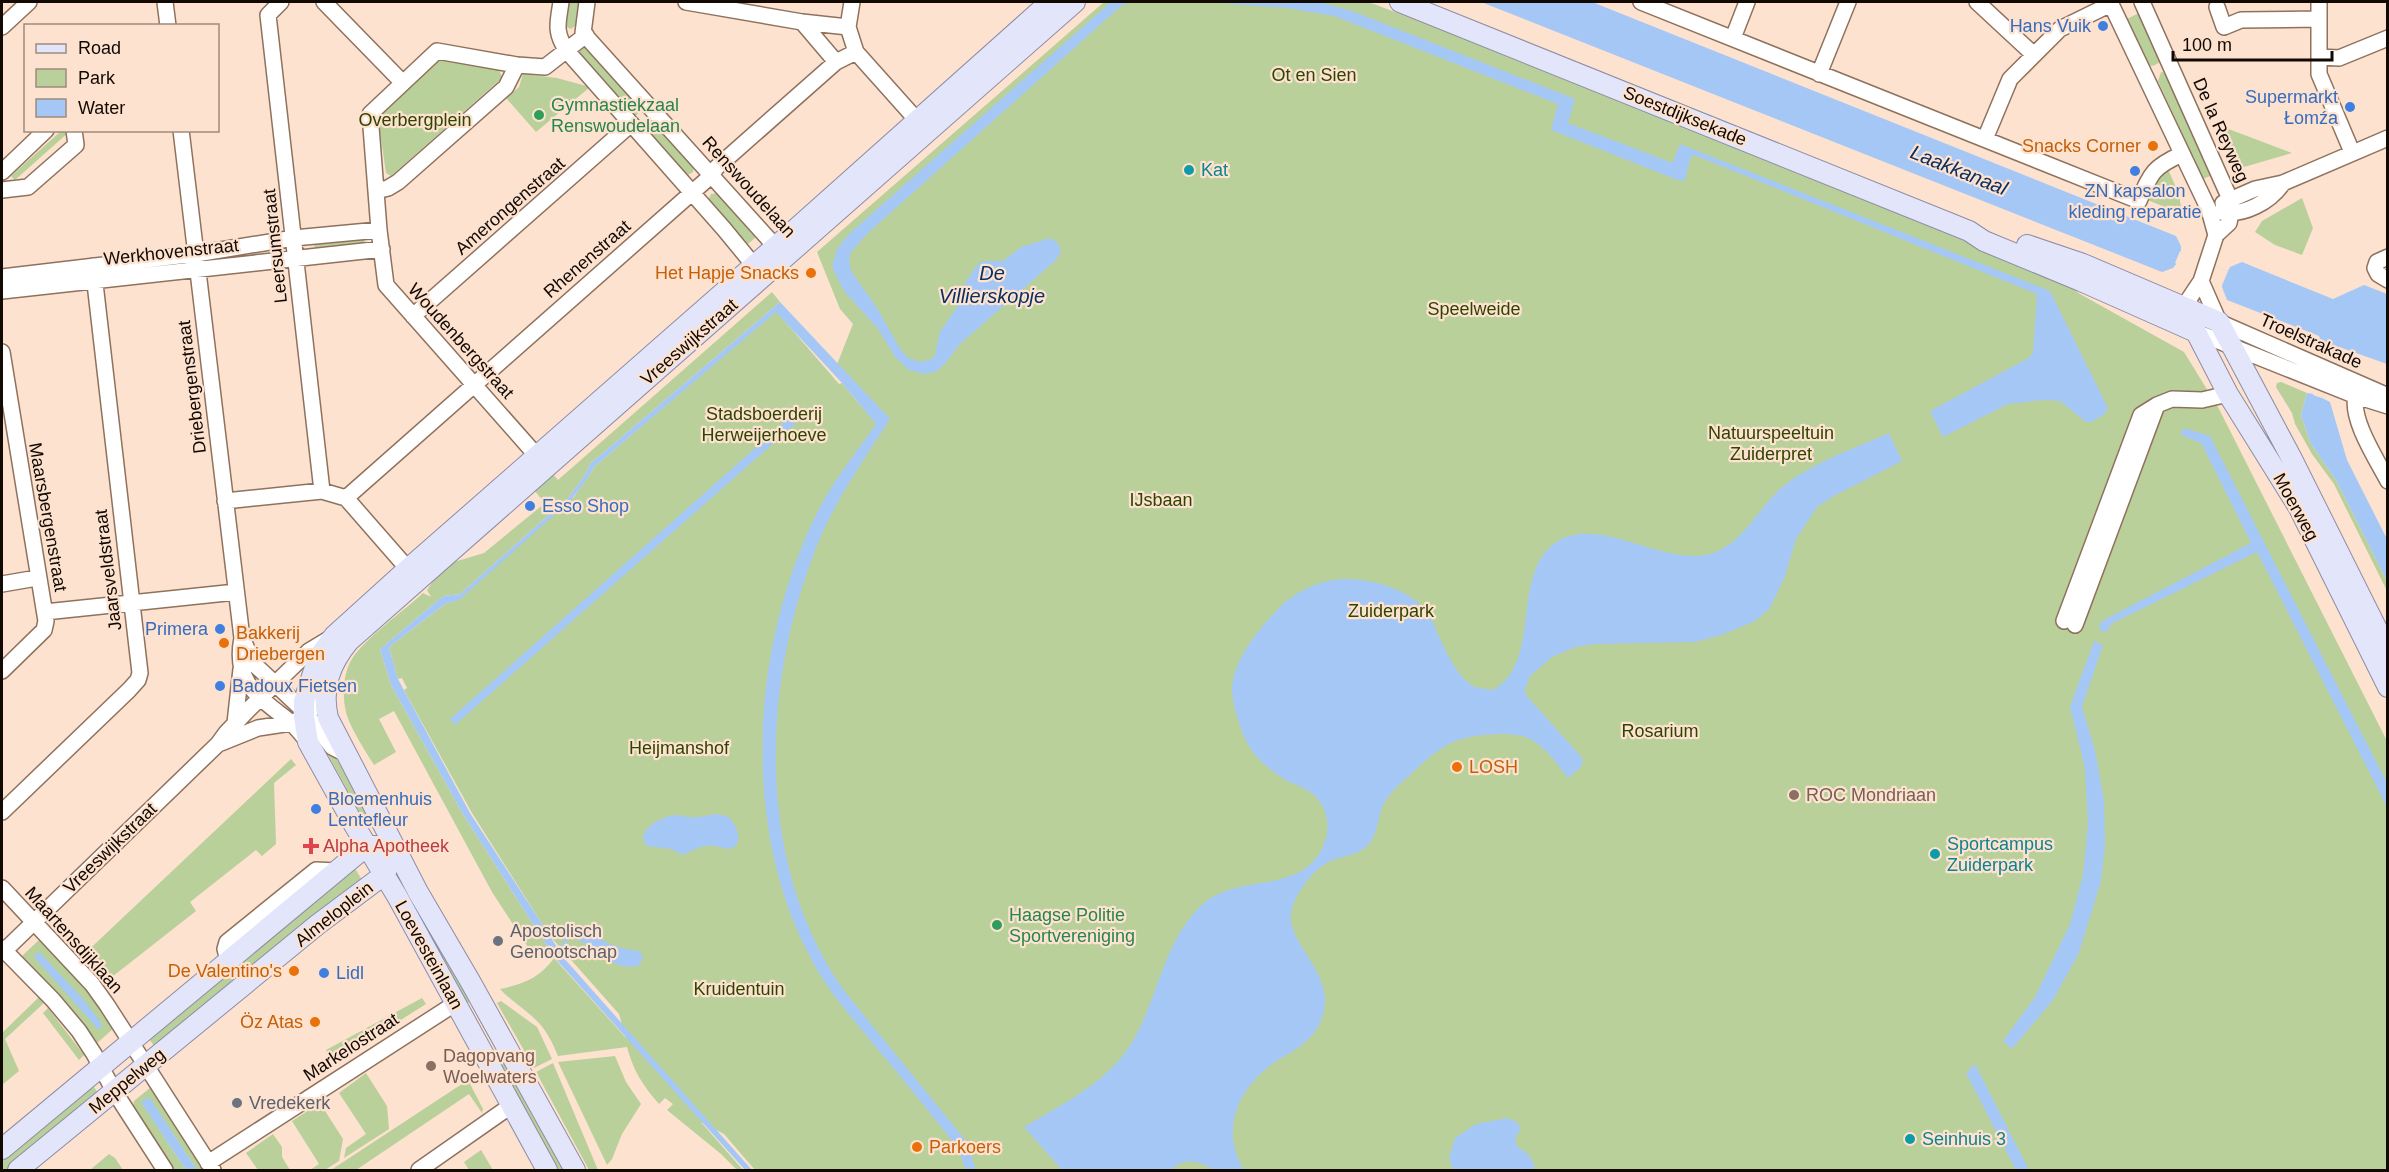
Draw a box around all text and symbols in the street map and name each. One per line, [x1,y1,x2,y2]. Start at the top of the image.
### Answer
place label: Hans Vuik [2010,16,2092,36]
marker: Hans Vuik [2096,19,2110,33]
legend [24,24,219,132]
scale bar [2173,24,2332,62]
text: 100 m [2182,35,2232,55]
text: Road [78,38,121,58]
park label: Ot en Sien [1271,65,1357,85]
text: Park [78,68,116,88]
street label: De la Reyweg [2189,75,2253,185]
street label: Soestdijksekade [1620,82,1750,150]
place label: Supermarkt Łomźa [2245,87,2339,128]
place label: Gymnastiekzaal Renswoudelaan [551,95,680,136]
text: Water [78,98,125,118]
marker: Supermarkt Łomźa [2343,100,2357,114]
marker: Gymnastiekzaal Renswoudelaan [532,108,546,122]
park label: Overbergplein [358,110,472,130]
street label: Renswoudelaan [698,132,800,242]
place label: Snacks Corner [2022,136,2141,156]
marker: Snacks Corner [2146,139,2160,153]
water label: Laakkanaal [1907,141,2011,200]
street label: Amerongenstraat [451,153,569,259]
place label: Kat [1201,160,1228,180]
marker: Kat [1182,163,1196,177]
marker: ZN kapsalon kleding reparatie [2128,164,2142,178]
place label: ZN kapsalon kleding reparatie [2068,181,2202,222]
street label: Leersumstraat [259,188,291,304]
street label: Rhenenstraat [540,216,634,302]
street label: Werkhovenstraat [102,235,240,269]
water label: De Villierskopje [939,262,1045,307]
place label: Het Hapje Snacks [655,263,799,283]
marker: Het Hapje Snacks [804,266,818,280]
street label: Woudenbergstraat [404,279,518,403]
street label: Vreeswijkstraat [637,295,741,389]
park label: Speelweide [1427,299,1521,319]
street label: Troelstrakade [2257,310,2365,372]
street label: Driebergenstraat [174,319,210,455]
park label: Stadsboerderij Herweijerhoeve [701,404,827,445]
park label: Natuurspeeltuin Zuiderpret [1708,423,1834,464]
street label: Maarsbergenstraat [25,441,71,593]
street label: Moerweg [2269,470,2323,544]
park label: IJsbaan [1129,490,1193,510]
place label: Esso Shop [542,496,629,516]
marker: Esso Shop [523,499,537,513]
street label: Jaarsveldstraat [91,508,125,632]
park label: Zuiderpark [1348,601,1435,621]
place label: Primera [145,619,209,639]
marker: Primera [213,622,227,636]
place label: Bakkerij Driebergen [236,623,325,664]
marker: Bakkerij Driebergen [217,636,231,650]
place label: Badoux Fietsen [232,676,357,696]
marker: Badoux Fietsen [213,679,227,693]
park label: Rosarium [1621,721,1699,741]
park label: Heijmanshof [629,738,730,758]
place label: LOSH [1469,757,1518,777]
marker: LOSH [1450,760,1464,774]
place label: ROC Mondriaan [1806,785,1936,805]
marker: ROC Mondriaan [1787,788,1801,802]
place label: Bloemenhuis Lentefleur [328,789,432,830]
street label: Vreeswijkstraat [59,799,161,897]
marker: Bloemenhuis Lentefleur [309,802,323,816]
place label: Sportcampus Zuiderpark [1947,834,2053,875]
place label: Alpha Apotheek [323,836,450,856]
marker: Alpha Apotheek [304,839,318,853]
marker: Sportcampus Zuiderpark [1928,847,1942,861]
street label: Almeloplein [291,877,377,951]
street label: Maartensdijklaan [21,883,127,997]
street label: Loevesteinlaan [391,897,467,1013]
place label: Haagse Politie Sportvereniging [1009,905,1135,946]
marker: Haagse Politie Sportvereniging [990,918,1004,932]
place label: Apostolisch Genootschap [510,921,617,962]
marker: Apostolisch Genootschap [491,934,505,948]
place label: De Valentino's [168,961,282,981]
place label: Lidl [336,963,364,983]
marker: De Valentino's [287,964,301,978]
marker: Lidl [317,966,331,980]
park label: Kruidentuin [693,979,785,999]
street label: Markelostraat [300,1009,402,1085]
place label: Öz Atas [240,1012,303,1032]
marker: Öz Atas [308,1015,322,1029]
street label: Meppelweg [85,1044,169,1118]
place label: Dagopvang Woelwaters [443,1046,537,1087]
marker: Dagopvang Woelwaters [424,1059,438,1073]
place label: Vredekerk [249,1093,331,1113]
marker: Vredekerk [230,1096,244,1110]
place label: Seinhuis 3 [1922,1129,2006,1149]
marker: Seinhuis 3 [1903,1132,1917,1146]
place label: Parkoers [929,1137,1001,1157]
marker: Parkoers [910,1140,924,1154]

